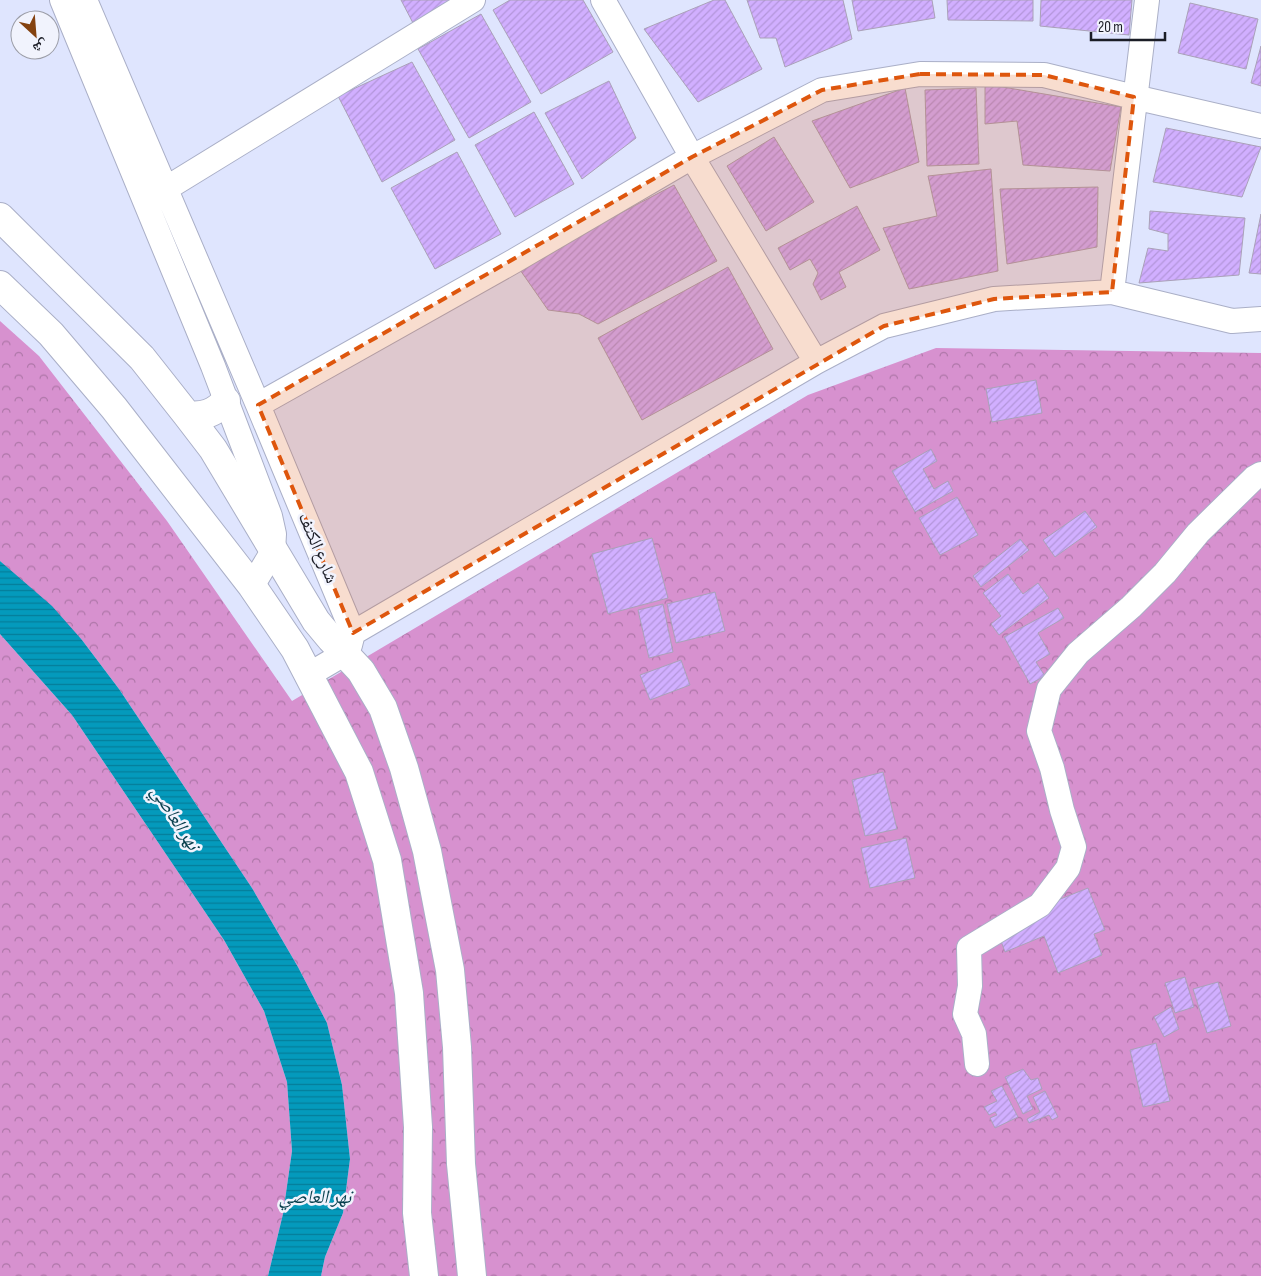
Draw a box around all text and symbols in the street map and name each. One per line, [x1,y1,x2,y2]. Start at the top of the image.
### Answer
north arrow [10,10,60,60]
scale bar [1091,10,1165,42]
text: 20 m [1098,18,1123,37]
text: ش [30,35,51,57]
street label: شارع الكتف [294,510,342,586]
water label: نهر العاصي [143,781,206,859]
water label: نهر العاصي [279,1186,354,1211]

